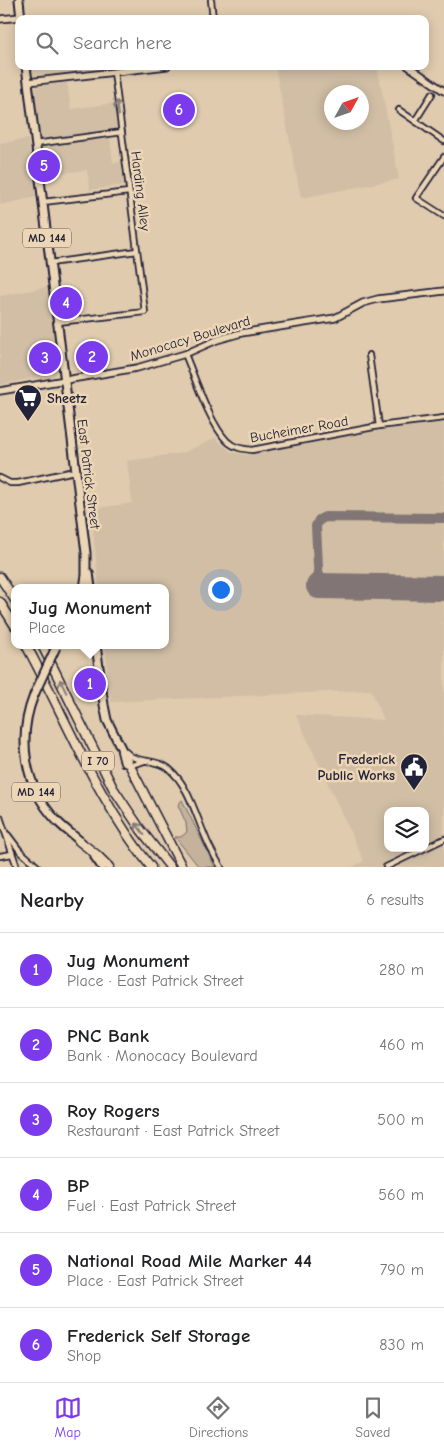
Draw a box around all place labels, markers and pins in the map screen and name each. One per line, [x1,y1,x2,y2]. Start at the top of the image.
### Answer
pin: 6 [163,91,195,129]
pin: 5 [28,147,60,185]
pin: 4 [50,284,82,322]
pin: 2 [76,338,108,376]
pin: 3 [29,339,61,377]
supermarket icon: Sheetz [13,383,43,422]
place label: Sheetz [47,390,86,407]
pin: 1 [74,665,106,703]
place label: Frederick Public Works [317,751,395,784]
public building icon: Frederick Public Works [399,752,429,791]

